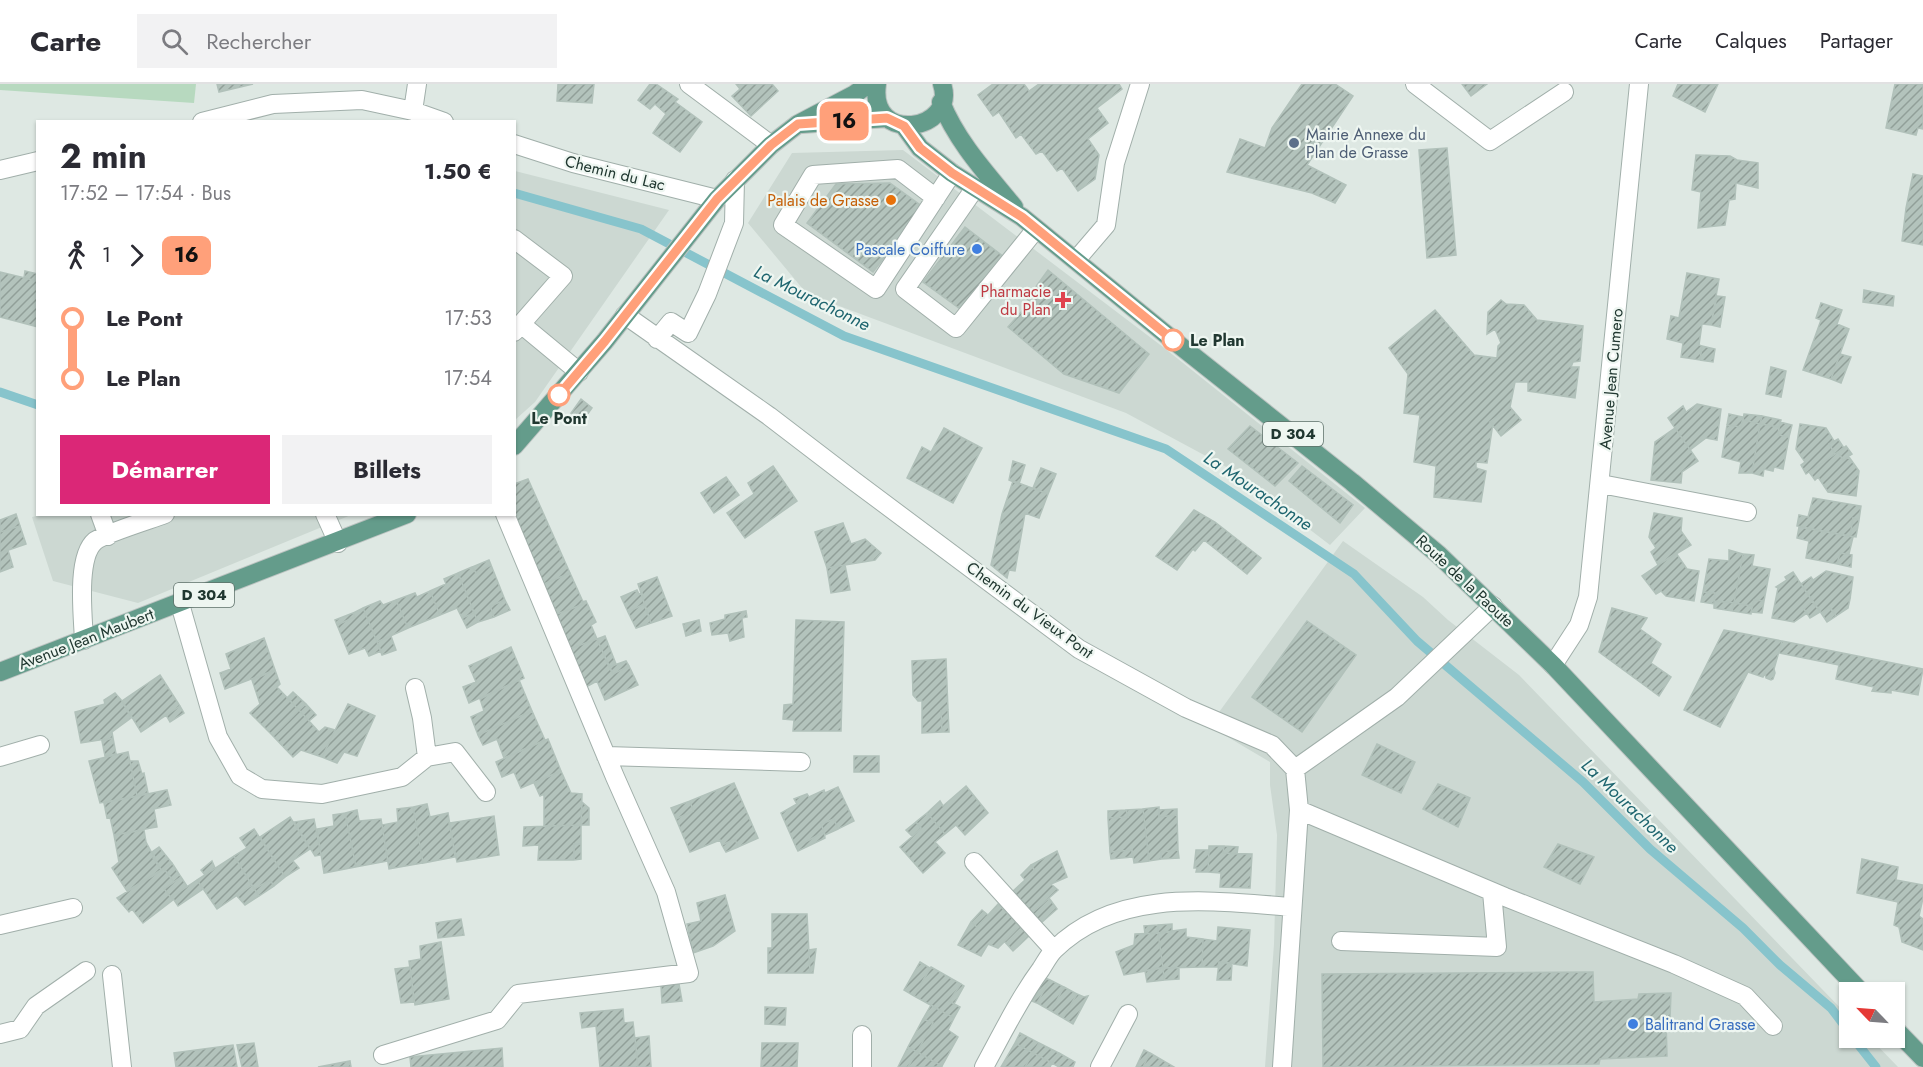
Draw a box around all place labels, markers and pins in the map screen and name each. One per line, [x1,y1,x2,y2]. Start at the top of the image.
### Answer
place label: Mairie Annexe du Plan de Grasse [1306,123,1426,164]
marker: Mairie Annexe du Plan de Grasse [1287,136,1301,150]
place label: Palais de Grasse [767,189,879,212]
marker: Palais de Grasse [884,193,898,207]
place label: Pascale Coiffure [856,238,965,261]
marker: Pascale Coiffure [970,242,984,256]
place label: Pharmacie du Plan [980,280,1051,321]
marker: Pharmacie du Plan [1056,293,1070,307]
marker: Le Plan [1162,329,1184,351]
place label: Le Plan [1190,329,1245,352]
marker: Le Pont [548,384,570,406]
place label: Le Pont [531,407,588,430]
place label: Balitrand Grasse [1645,1013,1756,1036]
marker: Balitrand Grasse [1626,1017,1640,1031]

